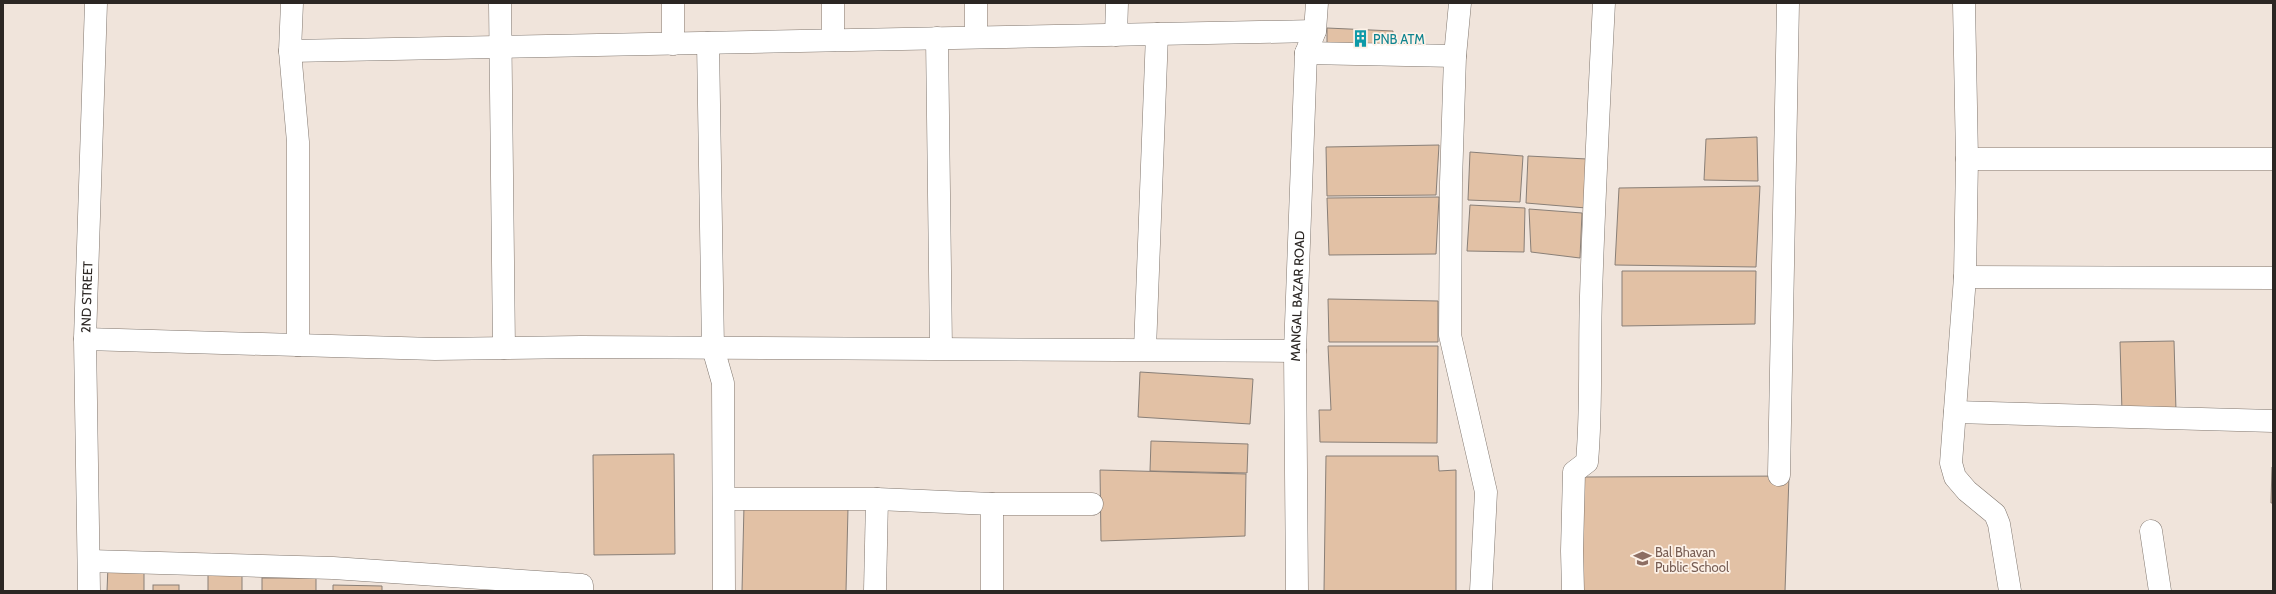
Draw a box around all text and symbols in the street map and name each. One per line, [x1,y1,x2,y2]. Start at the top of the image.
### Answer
building icon: PNB ATM [1350,29,1370,49]
place label: PNB ATM [1373,31,1425,47]
street label: MANGAL BAZAR ROAD [1287,230,1307,362]
street label: 2ND STREET [77,261,96,333]
place label: Bal Bhavan Public School [1655,544,1729,575]
school or university icon: Bal Bhavan Public School [1632,549,1652,569]

